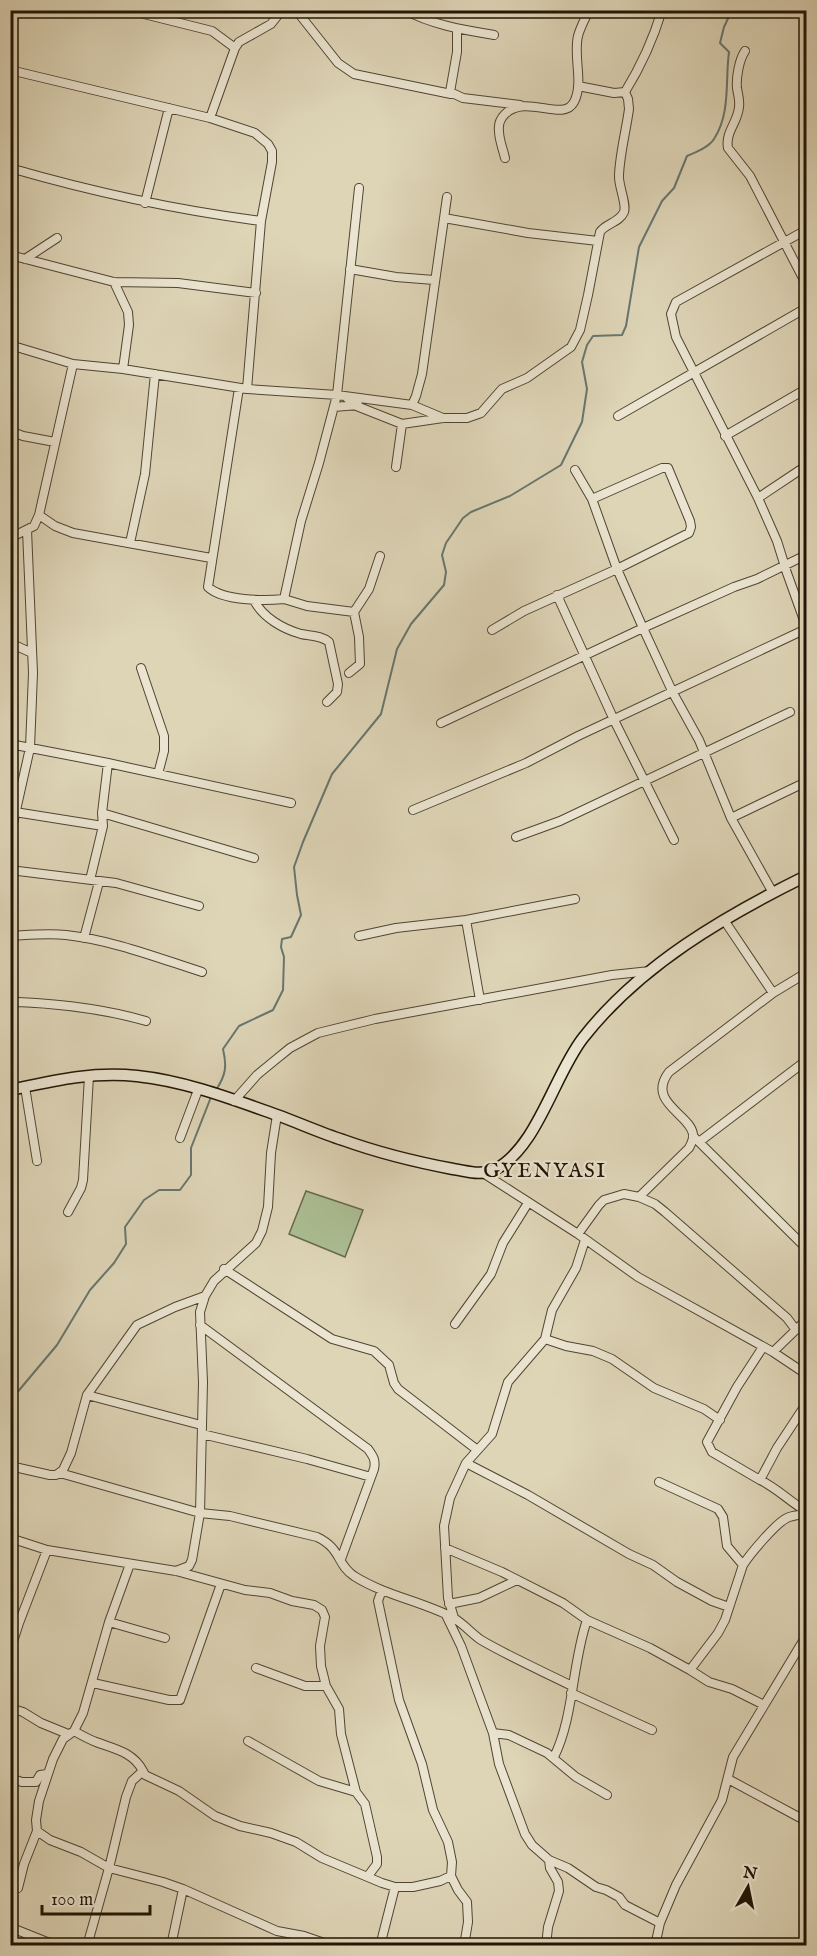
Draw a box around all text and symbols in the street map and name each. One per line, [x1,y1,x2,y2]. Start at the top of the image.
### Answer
district label: GYENYASI [483,1158,607,1185]
north arrow [718,1857,778,1917]
text: N [741,1863,759,1885]
scale bar [42,1878,150,1916]
text: 100 m [51,1889,93,1912]

